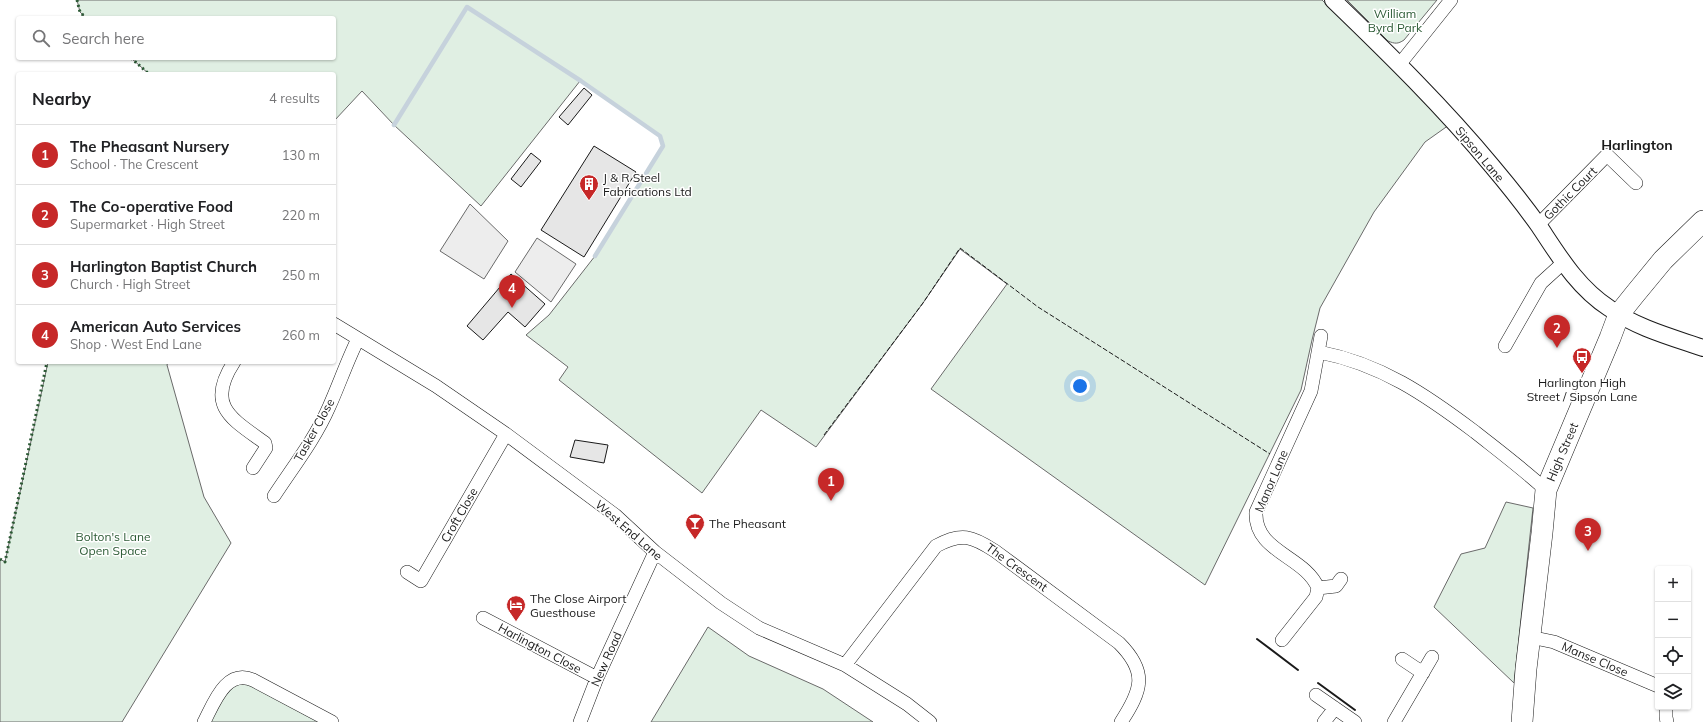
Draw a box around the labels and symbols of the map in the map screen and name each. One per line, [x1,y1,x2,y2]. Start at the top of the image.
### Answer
park label: William Byrd Park [1368,6,1423,35]
street label: Sipson Lane [1452,123,1508,185]
district label: Harlington [1601,136,1673,154]
street label: Gothic Court [1540,163,1600,223]
place label: J & R Steel Fabrications Ltd [603,170,692,199]
building icon: J & R Steel Fabrications Ltd [578,173,600,201]
pin: 4 [499,275,525,308]
pin: 2 [1544,315,1570,348]
bus stop icon: Harlington High Street / Sipson Lane [1571,346,1593,374]
place label: Harlington High Street / Sipson Lane [1527,375,1637,404]
your location [1070,376,1090,396]
street label: Tasker Close [290,396,338,464]
street label: High Street [1543,420,1581,484]
street label: Manor Lane [1251,448,1291,514]
pin: 1 [818,468,844,501]
street label: Croft Close [437,485,481,545]
street label: West End Lane [592,497,666,563]
bar icon: The Pheasant [684,512,706,540]
place label: The Pheasant [709,516,786,531]
pin: 3 [1575,518,1601,551]
park label: Bolton's Lane Open Space [76,529,150,558]
street label: The Crescent [983,540,1051,594]
place label: The Close Airport Guesthouse [530,591,626,620]
hotel icon: The Close Airport Guesthouse [505,594,527,622]
street label: Harlington Close [496,620,584,676]
street label: New Road [587,629,625,689]
street label: Manse Close [1560,638,1630,680]

